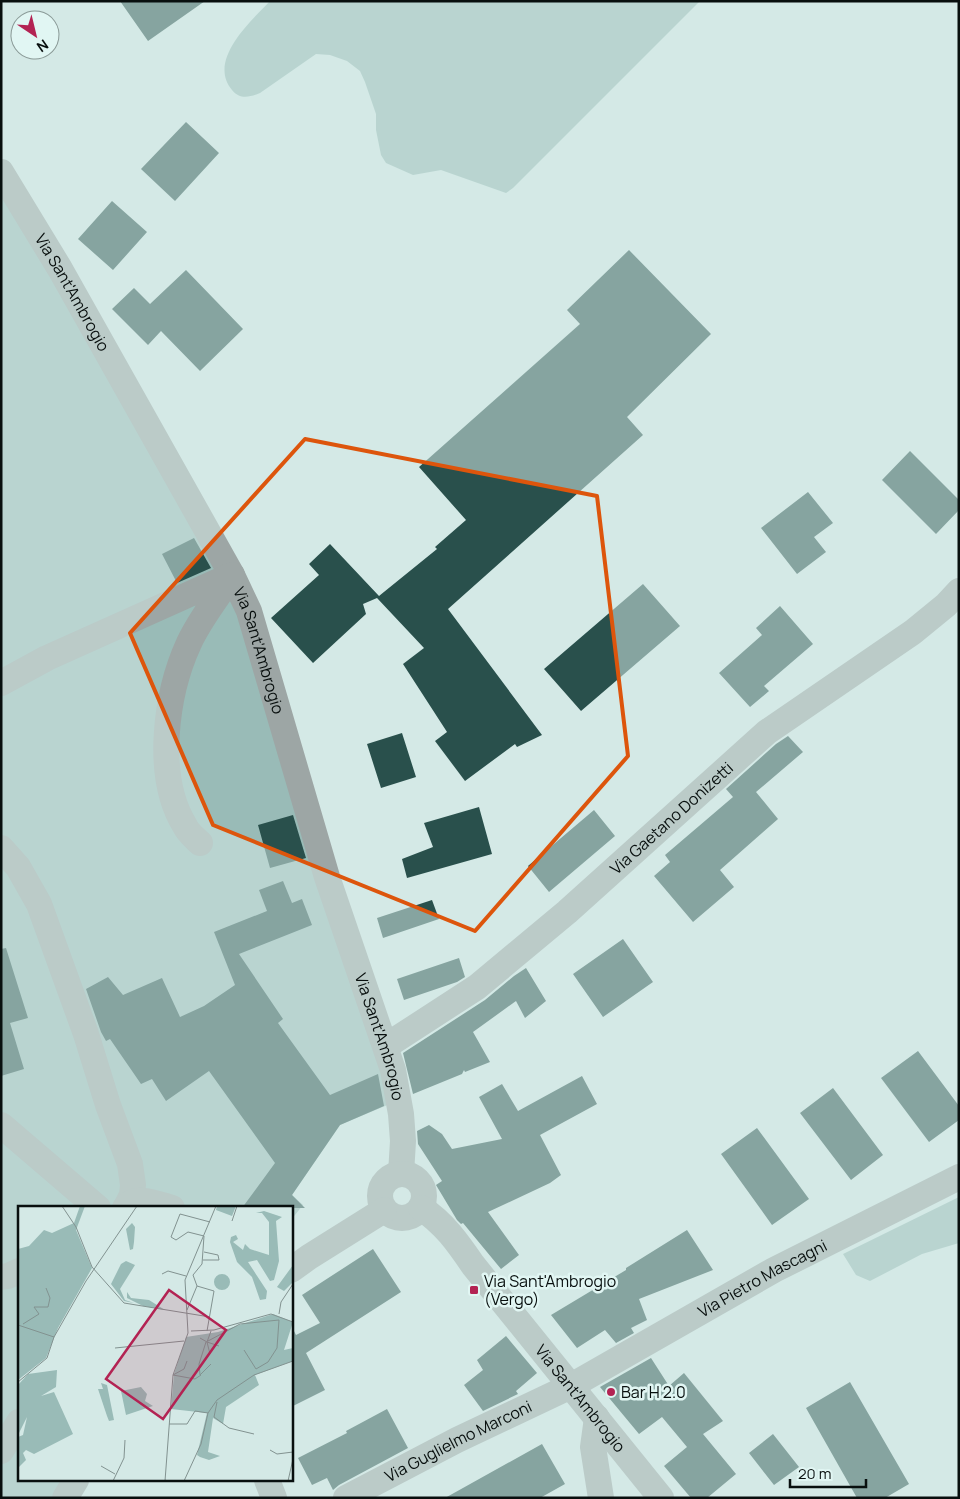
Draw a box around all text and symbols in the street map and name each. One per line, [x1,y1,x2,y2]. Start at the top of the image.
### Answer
north arrow [10,10,60,60]
text: N [33,35,52,57]
street label: Via Sant'Ambrogio [30,229,115,355]
street label: Via Sant'Ambrogio [228,583,290,717]
street label: Via Gaetano Donizetti [605,757,738,879]
street label: Via Sant'Ambrogio [350,970,409,1102]
inset map [18,1206,292,1482]
street label: Via Pietro Mascagni [694,1234,831,1322]
place label: Via Sant'Ambrogio (Vergo) [484,1270,616,1310]
marker: Via Sant'Ambrogio (Vergo) [468,1284,480,1296]
street label: Via Sant'Ambrogio [530,1340,631,1457]
place label: Bar H 2.0 [621,1381,686,1403]
marker: Bar H 2.0 [605,1386,617,1398]
street label: Via Guglielmo Marconi [381,1395,535,1487]
scale bar [790,1456,866,1488]
text: 20 m [798,1463,831,1484]

